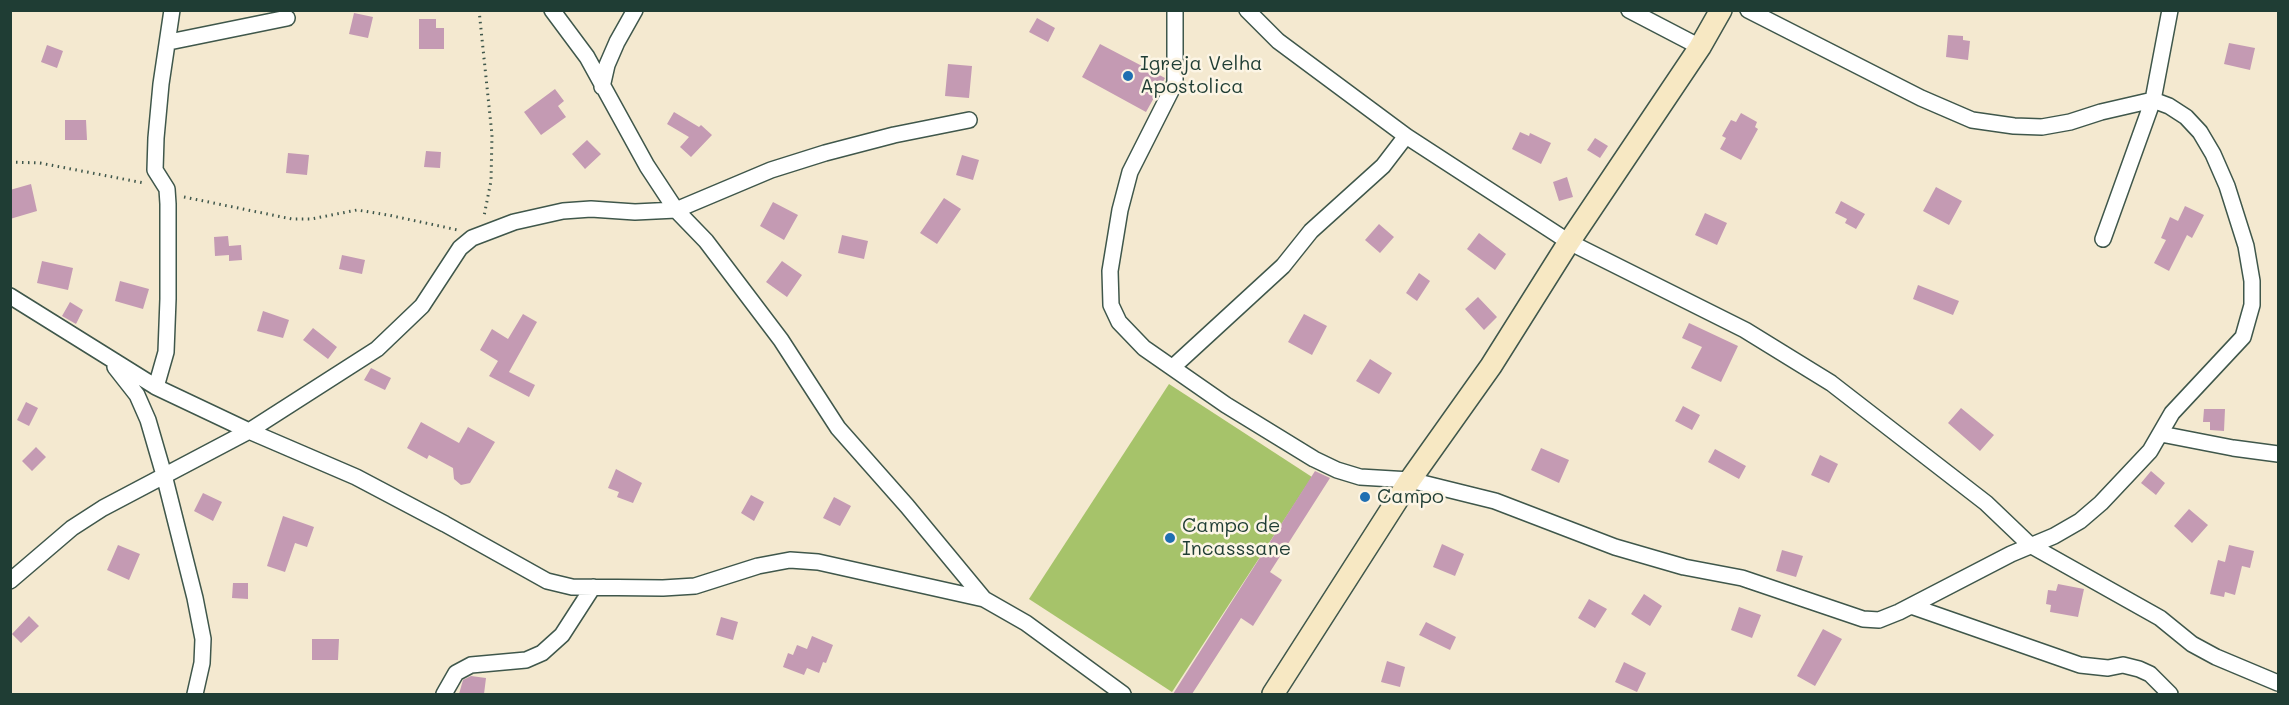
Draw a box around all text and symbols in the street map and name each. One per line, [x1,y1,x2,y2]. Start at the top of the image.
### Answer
place label: Igreja Velha Apostolica [1140,52,1262,99]
marker: Igreja Velha Apostolica [1121,69,1135,83]
place label: Campo [1377,485,1444,509]
marker: Campo [1358,490,1372,504]
place label: Campo de Incasssane [1182,514,1291,561]
marker: Campo de Incasssane [1163,531,1177,545]

